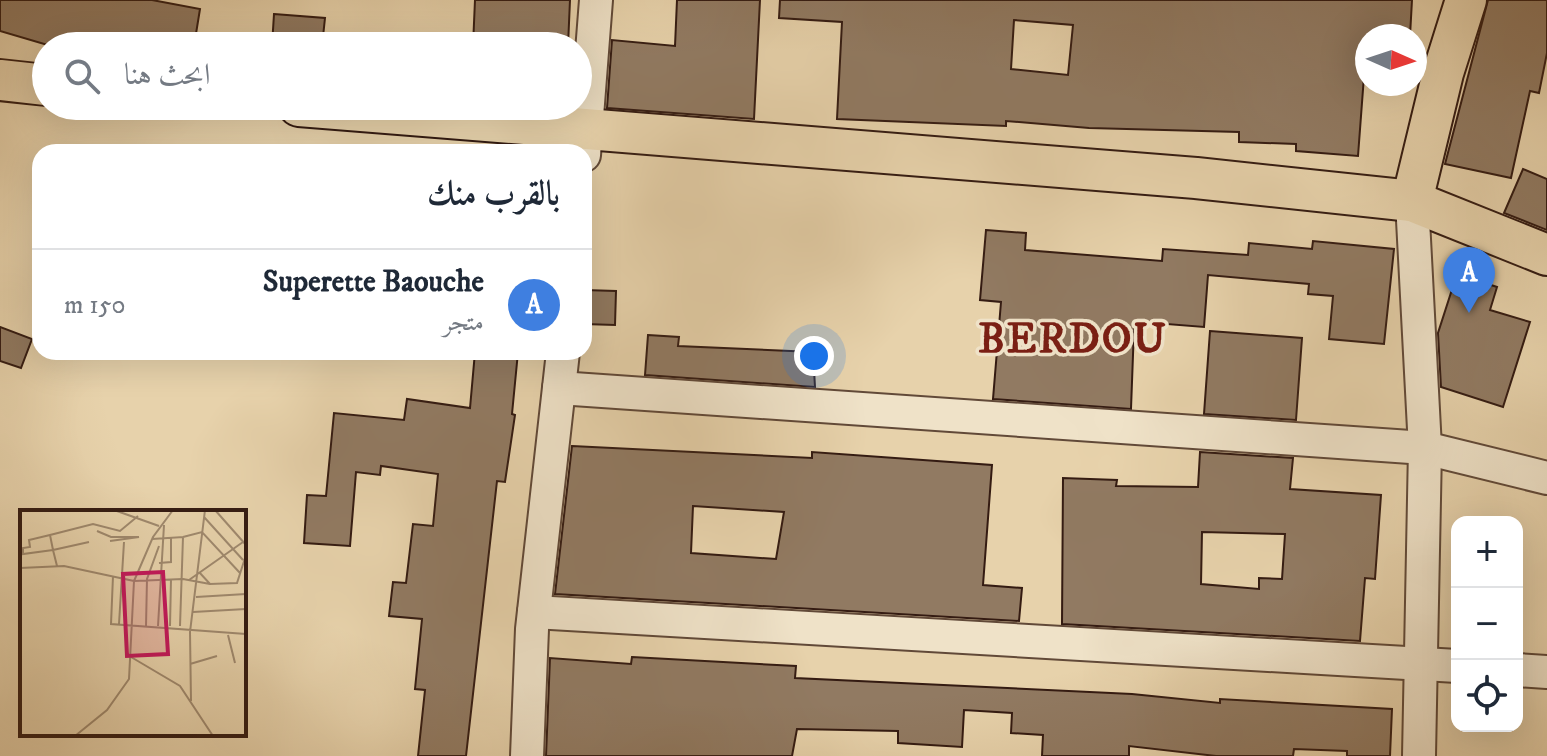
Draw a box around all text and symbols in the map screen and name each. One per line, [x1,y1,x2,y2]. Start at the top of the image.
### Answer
north arrow [1355,24,1427,96]
search box [32,32,592,120]
icon: search [60,54,104,98]
text: ابحث هنا [124,57,210,94]
text: بالقرب منك [427,173,560,215]
pin: A [1443,247,1495,313]
text: Superette Baouche [263,264,484,301]
text: 150 m [64,289,125,322]
text: A [526,289,542,322]
text: متجر [443,306,484,339]
district label: BERDOU [978,314,1168,366]
your location [794,336,834,376]
inset map [20,510,246,736]
map controls [1451,516,1523,732]
button: + [1451,516,1523,588]
button: − [1451,588,1523,660]
button: locate [1451,660,1523,732]

